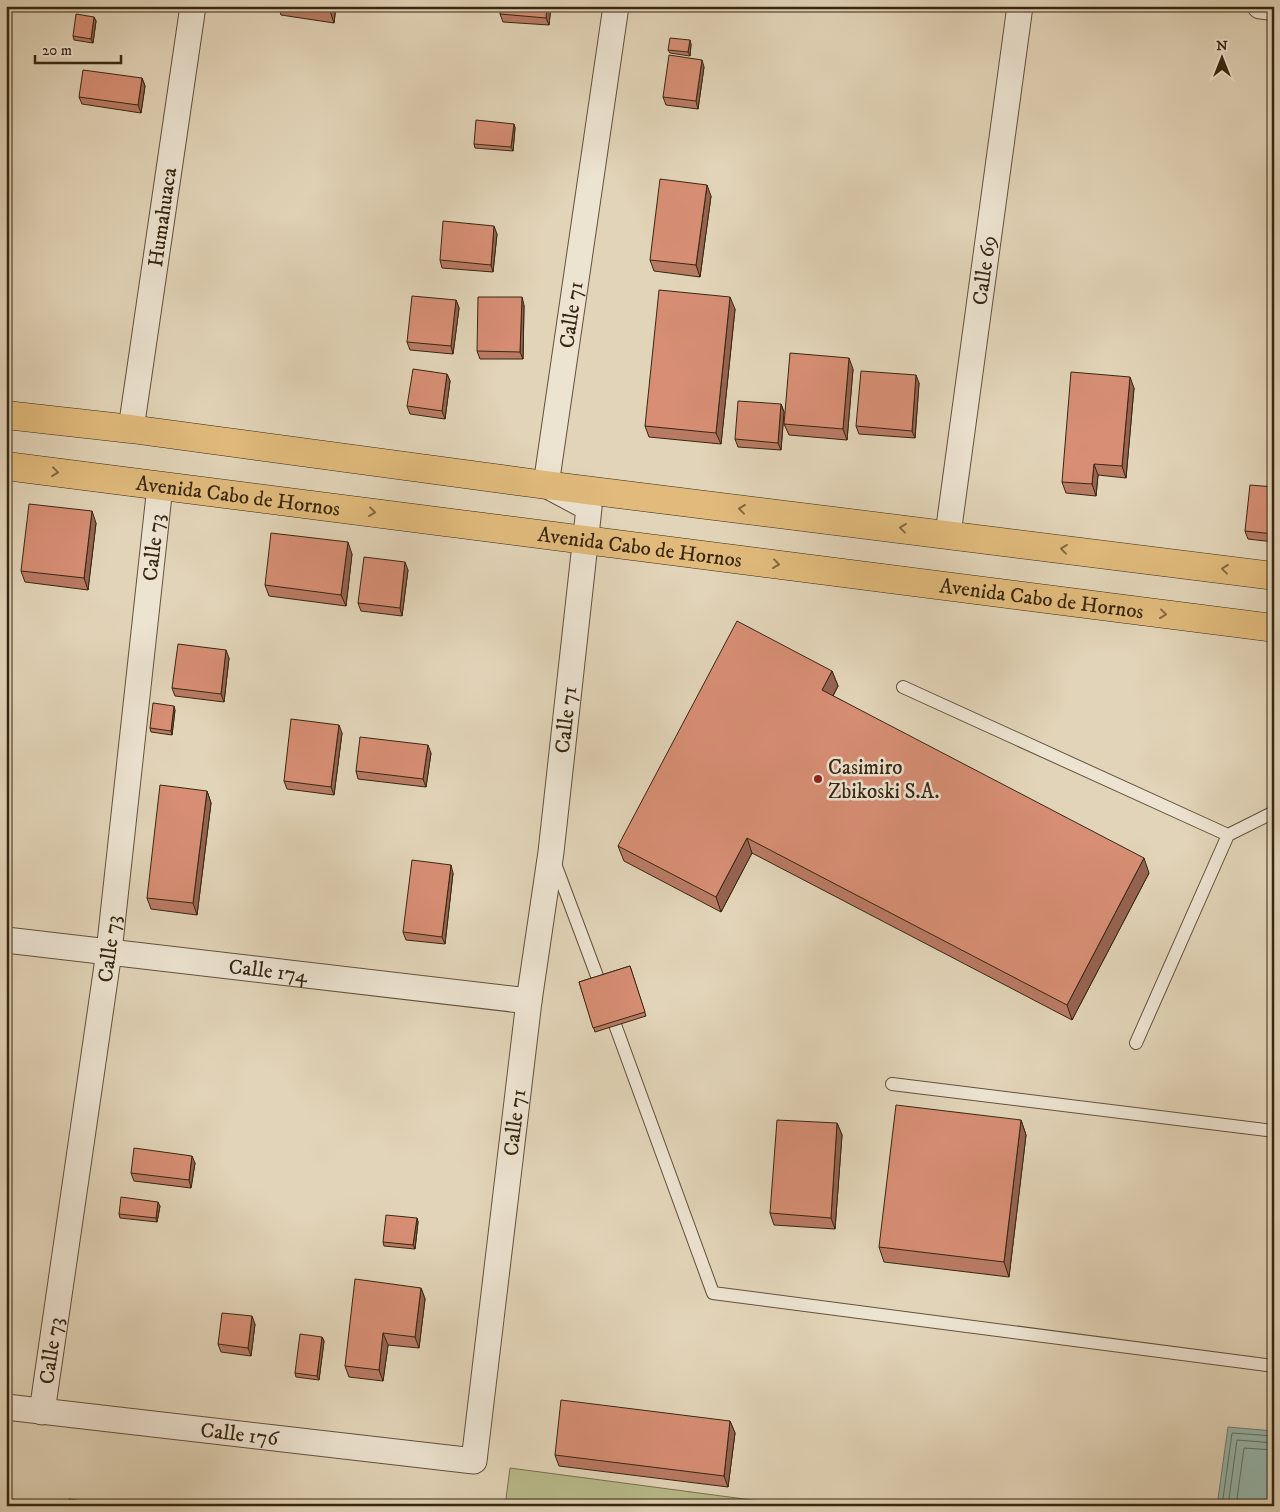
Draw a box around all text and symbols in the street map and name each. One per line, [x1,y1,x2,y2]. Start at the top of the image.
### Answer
scale bar [35,32,121,64]
north arrow [1198,32,1248,82]
text: N [1216,37,1228,55]
text: 20 m [42,41,72,60]
street label: Humahuaca [143,166,183,269]
street label: Calle 69 [967,234,1003,307]
street label: Calle 71 [554,280,590,350]
one-way arrow [51,466,59,477]
street label: Avenida Cabo de Hornos [134,471,342,523]
one-way arrow [737,504,746,514]
one-way arrow [368,506,376,517]
street label: Calle 73 [138,512,171,582]
street label: Avenida Cabo de Hornos [536,522,743,574]
one-way arrow [899,523,907,534]
one-way arrow [1060,544,1068,555]
one-way arrow [773,558,781,569]
one-way arrow [1221,565,1230,575]
street label: Avenida Cabo de Hornos [938,573,1145,625]
one-way arrow [1159,608,1167,619]
street label: Calle 71 [550,685,583,755]
place label: Casimiro Zbikoski S.A. [828,755,940,805]
marker: Casimiro Zbikoski S.A. [812,773,824,785]
street label: Calle 73 [93,914,127,984]
street label: Calle 174 [227,954,310,989]
street label: Calle 71 [499,1088,532,1158]
street label: Calle 73 [34,1315,70,1386]
street label: Calle 176 [199,1418,281,1452]

